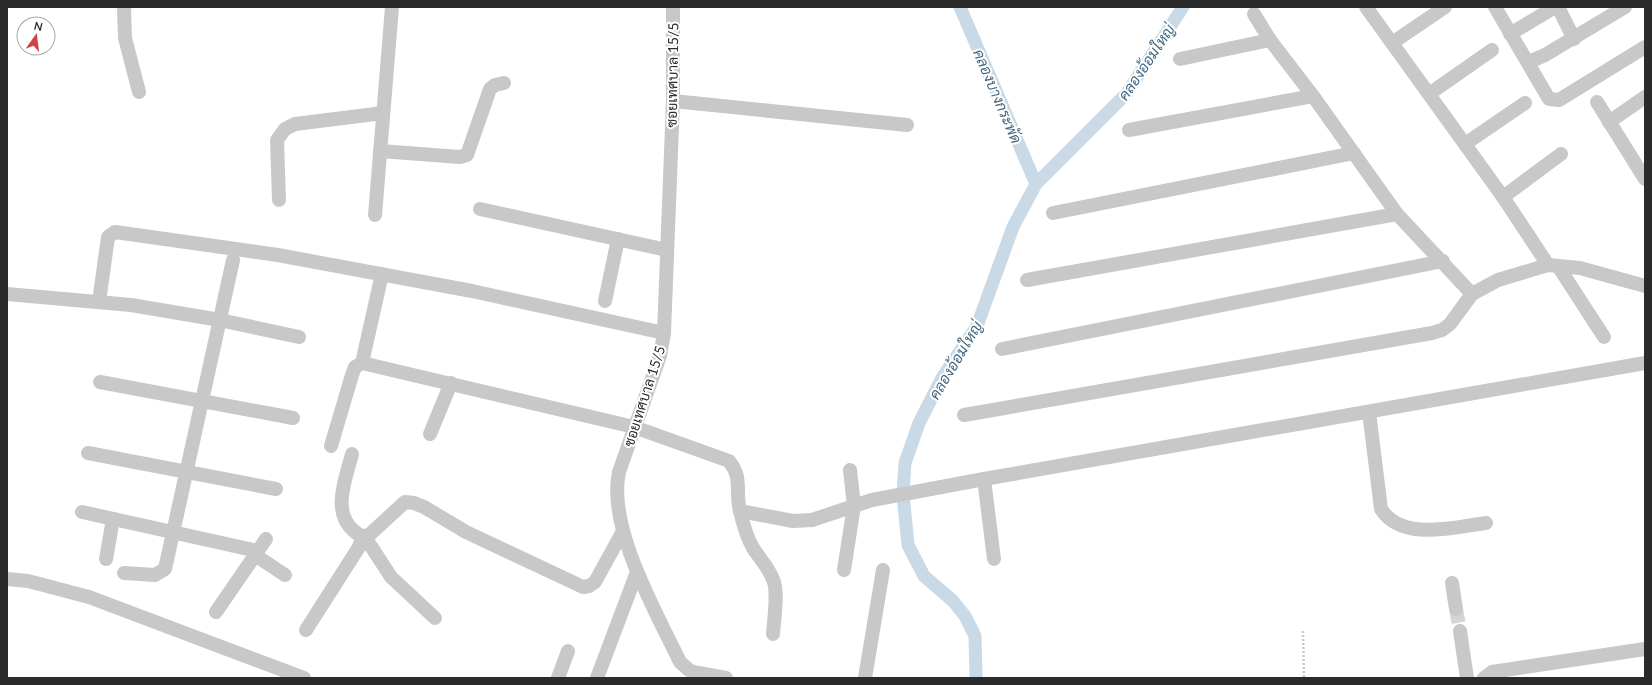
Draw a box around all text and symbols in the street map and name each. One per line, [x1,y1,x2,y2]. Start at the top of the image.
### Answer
north arrow [16,16,56,56]
text: N [33,18,44,33]
water label: คลองอ้อมใหญ่ [1114,20,1179,104]
street label: ซอยเทศบาล 15/5 [663,22,681,128]
water label: คลองบางกระพัด [970,46,1026,146]
water label: คลองอ้อมใหญ่ [925,317,987,403]
street label: ซอยเทศบาล 15/5 [620,343,668,449]

